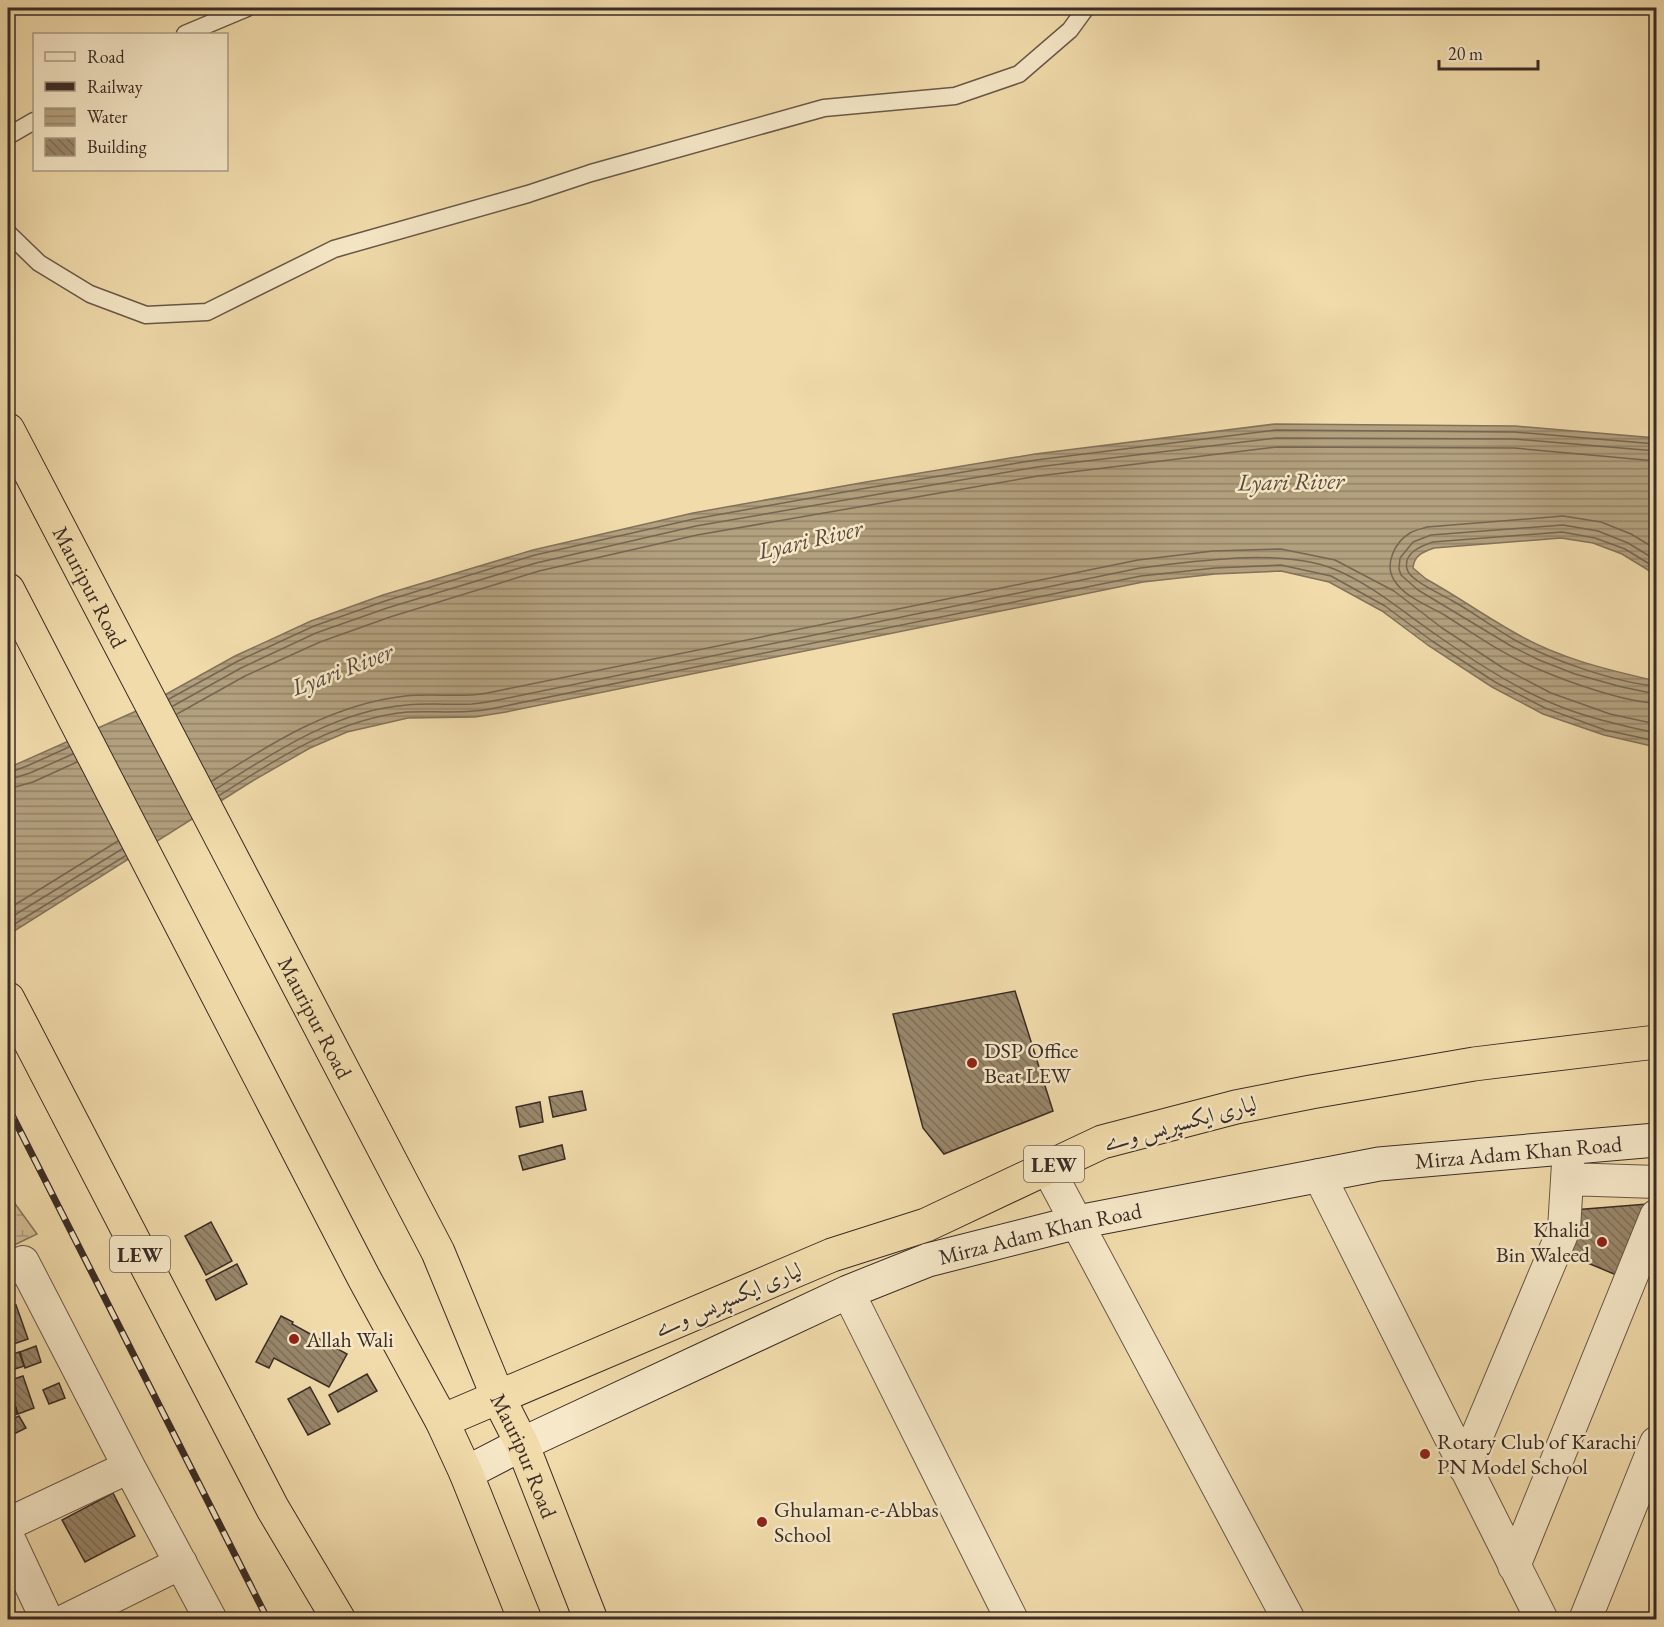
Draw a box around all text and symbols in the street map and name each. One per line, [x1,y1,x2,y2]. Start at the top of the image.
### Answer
legend [33,33,228,171]
scale bar [1439,33,1538,71]
text: 20 m [1448,42,1483,65]
text: Road [87,45,126,68]
text: Railway [87,75,143,98]
text: Water [87,105,128,128]
text: Building [87,135,147,158]
water label: Lyari River [1236,465,1346,497]
water label: Lyari River [754,511,867,566]
street label: Mauripur Road [46,521,134,653]
water label: Lyari River [286,635,399,703]
street label: Mauripur Road [272,952,359,1084]
place label: DSP Office Beat LEW [984,1036,1079,1090]
marker: DSP Office Beat LEW [965,1056,979,1070]
street label: لیاری ایکسپریس وے [1100,1089,1260,1158]
street label: Mirza Adam Khan Road [1413,1128,1624,1175]
road number: LEW [1024,1146,1084,1182]
street label: Mirza Adam Khan Road [935,1195,1145,1271]
place label: Khalid Bin Waleed [1496,1215,1591,1269]
marker: Khalid Bin Waleed [1595,1235,1609,1249]
road number: LEW [110,1236,170,1272]
street label: لیاری ایکسپریس وے [650,1255,806,1344]
place label: Allah Wali [305,1325,394,1354]
marker: Allah Wali [287,1332,301,1346]
street label: Mauripur Road [484,1388,564,1523]
place label: Rotary Club of Karachi PN Model School [1437,1427,1637,1481]
marker: Rotary Club of Karachi PN Model School [1418,1447,1432,1461]
place label: Ghulaman-e-Abbas School [774,1495,939,1549]
marker: Ghulaman-e-Abbas School [755,1515,769,1529]

